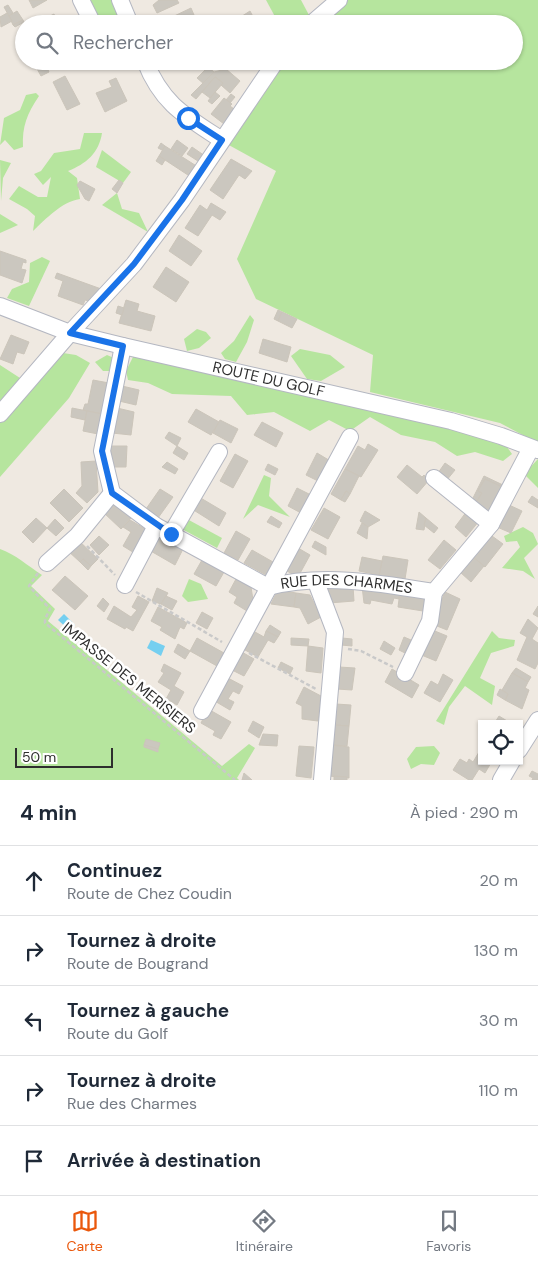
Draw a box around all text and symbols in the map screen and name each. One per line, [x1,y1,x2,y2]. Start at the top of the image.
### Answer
search box [15,15,523,70]
icon: search [33,29,61,57]
text: Rechercher [73,30,173,55]
route start [177,107,200,130]
street label: ROUTE DU GOLF [211,357,327,402]
route end [160,523,183,546]
street label: RUE DES CHARMES [279,570,414,598]
street label: IMPASSE DES MERISIERS [58,618,200,738]
map controls [478,720,523,765]
button: locate [478,720,523,765]
scale bar [15,745,112,768]
text: 50 m [22,748,56,766]
text: 4 min [20,799,77,827]
text: À pied · 290 m [410,802,518,823]
text: Continuez [67,858,162,883]
icon: ahead [20,867,48,895]
text: 20 m [479,870,518,891]
text: Route de Chez Coudin [67,883,232,904]
text: Tournez à droite [67,928,217,953]
icon: right [20,937,48,965]
text: 130 m [474,940,518,961]
text: Route de Bougrand [67,953,209,974]
text: Tournez à gauche [67,998,229,1023]
icon: left [20,1007,48,1035]
text: 30 m [479,1010,518,1031]
text: Route du Golf [67,1023,168,1044]
text: Tournez à droite [67,1068,217,1093]
icon: right [20,1077,48,1105]
text: 110 m [479,1080,518,1101]
text: Rue des Charmes [67,1093,197,1114]
icon: arrive [20,1147,48,1175]
text: Arrivée à destination [67,1148,261,1173]
tab: Carte [67,1207,103,1255]
tab: Itinéraire [236,1207,293,1255]
tab: Favoris [426,1207,471,1255]

